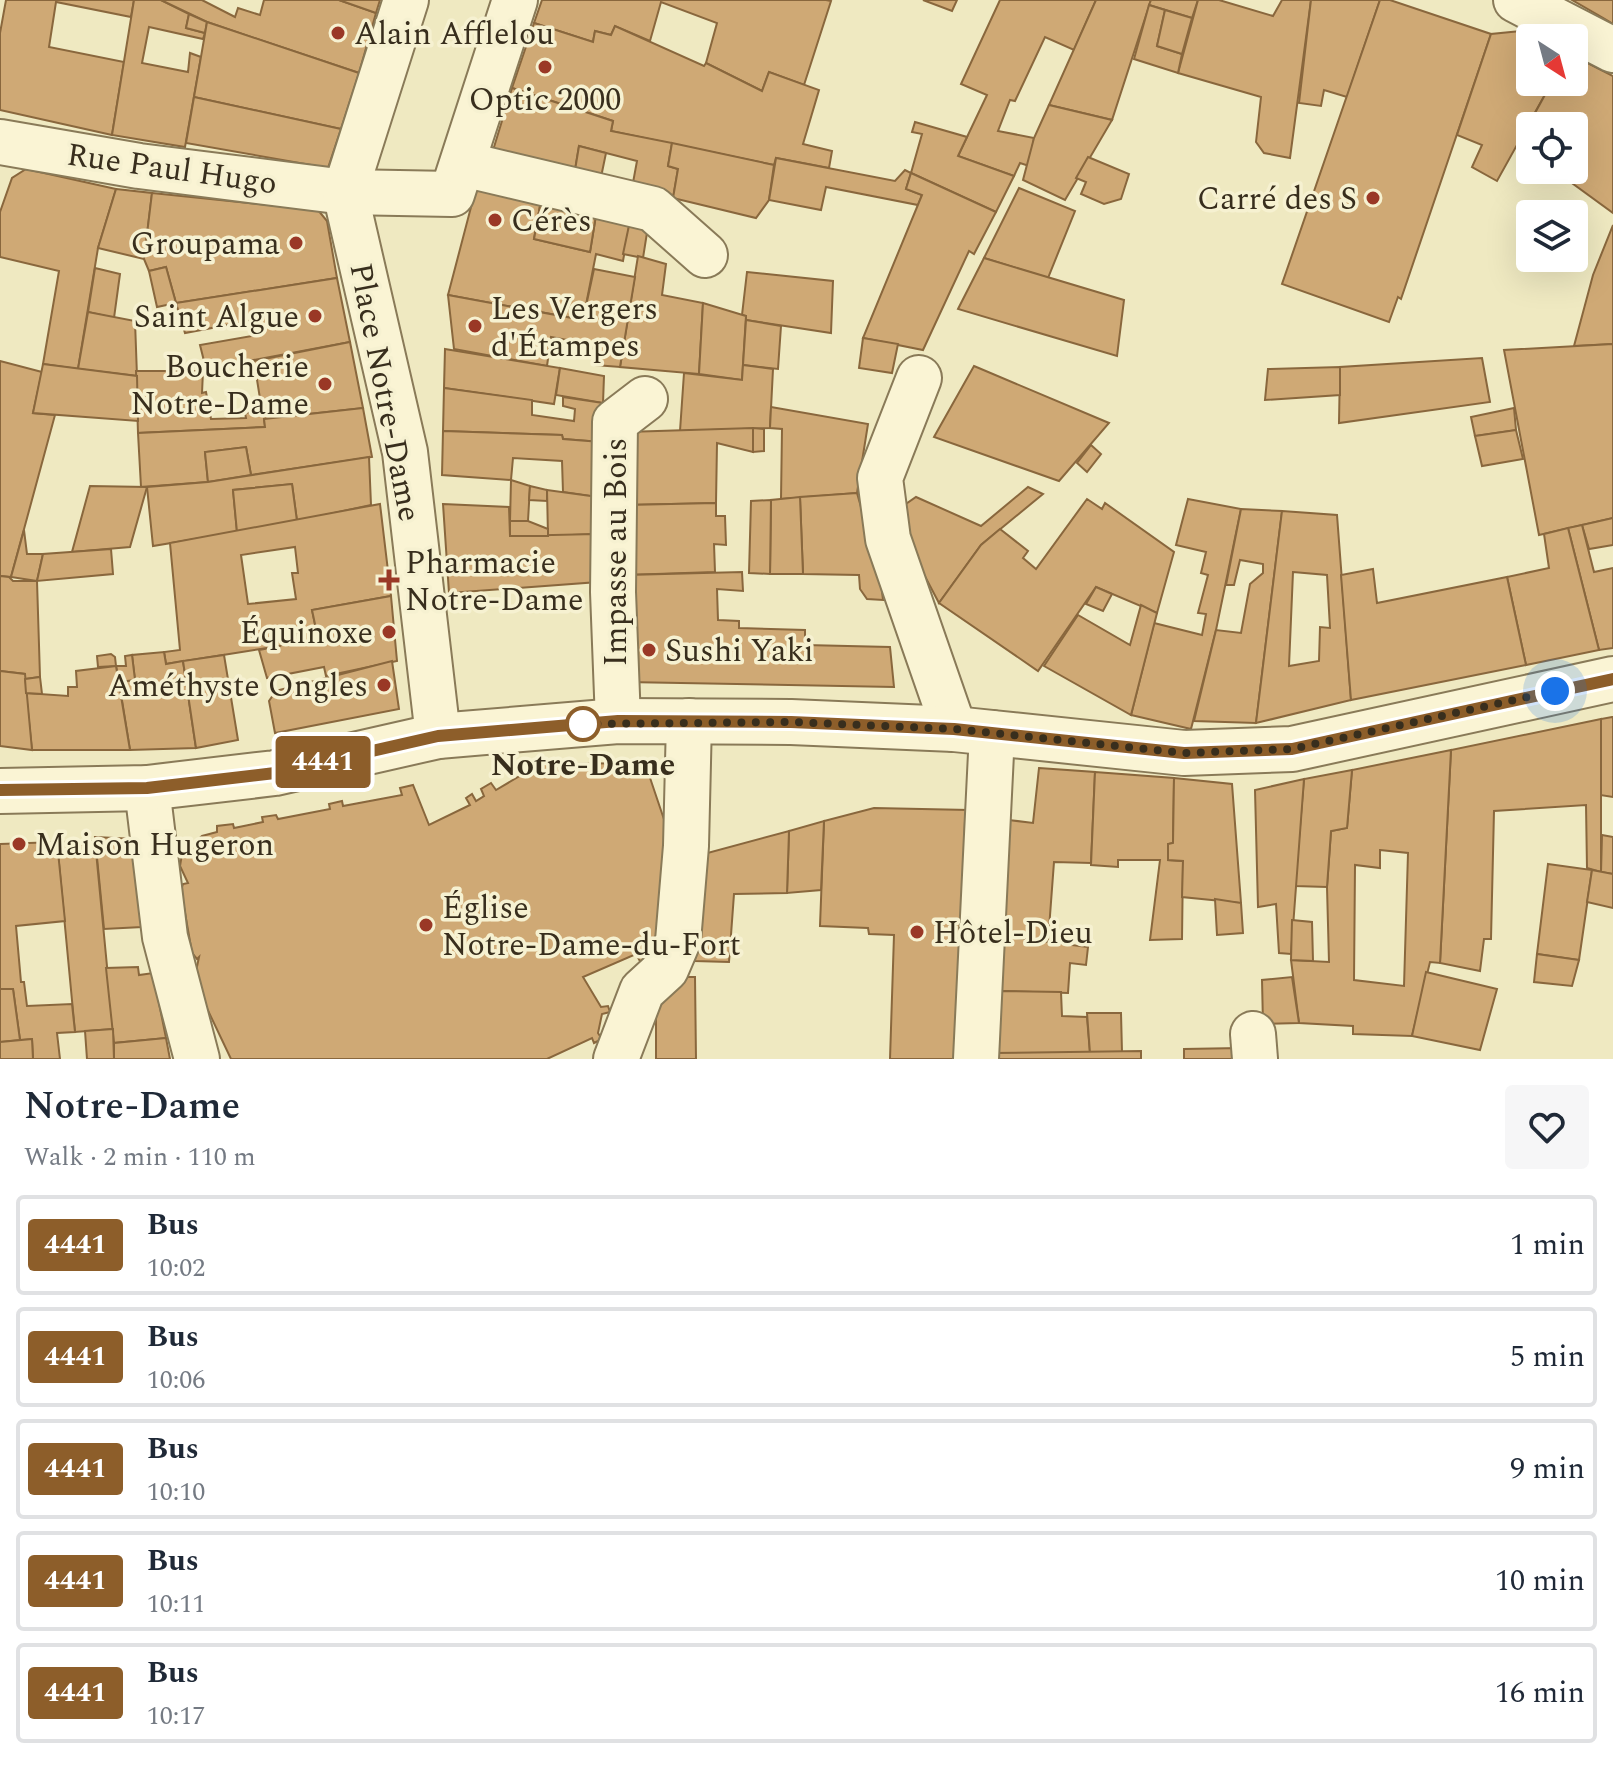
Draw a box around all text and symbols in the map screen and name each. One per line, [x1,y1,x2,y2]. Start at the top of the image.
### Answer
place label: Alain Afflelou [354,10,554,59]
marker: Alain Afflelou [329,24,347,42]
north arrow [1516,24,1588,96]
map controls [1516,24,1588,272]
marker: Optic 2000 [536,58,554,76]
place label: Optic 2000 [469,76,621,125]
button: locate [1516,112,1588,184]
street label: Rue Paul Hugo [64,130,280,208]
place label: Carré des S [1197,175,1357,224]
marker: Carré des S [1364,189,1382,207]
place label: Cérès [511,197,592,246]
button: layers [1516,200,1588,272]
marker: Cérès [486,211,504,229]
place label: Groupama [131,220,280,269]
marker: Groupama [287,234,305,252]
street label: Place Notre-Dame [335,259,434,526]
place label: Les Vergers d'Étampes [491,285,658,371]
place label: Saint Algue [134,293,299,342]
marker: Saint Algue [306,307,324,325]
marker: Les Vergers d'Étampes [466,317,484,335]
place label: Boucherie Notre-Dame [131,343,309,429]
marker: Boucherie Notre-Dame [316,375,334,393]
street label: Impasse au Bois [592,438,641,666]
place label: Pharmacie Notre-Dame [405,539,583,625]
marker: Pharmacie Notre-Dame [380,571,398,589]
place label: Équinoxe [240,609,373,658]
marker: Équinoxe [380,623,398,641]
place label: Sushi Yaki [665,627,814,676]
marker: Sushi Yaki [640,641,658,659]
place label: Améthyste Ongles [108,662,368,711]
your location [1535,671,1575,711]
marker: Améthyste Ongles [375,676,393,694]
marker: Notre-Dame [566,707,600,741]
line badge: 4441 [267,736,379,788]
text: 4441 [292,740,354,783]
place label: Notre-Dame [491,741,675,790]
place label: Maison Hugeron [35,821,274,870]
marker: Maison Hugeron [10,835,28,853]
place label: Église Notre-Dame-du-Fort [442,884,741,970]
place label: Hôtel-Dieu [933,909,1093,958]
marker: Église Notre-Dame-du-Fort [417,916,435,934]
marker: Hôtel-Dieu [908,923,926,941]
text: Notre-Dame [24,1078,240,1136]
button: heart [1505,1085,1589,1169]
text: Walk · 2 min · 110 m [24,1137,256,1177]
text: Bus [147,1202,199,1248]
text: 1 min [1510,1222,1585,1268]
text: 4441 [44,1223,107,1266]
text: 10:02 [147,1248,205,1288]
text: Bus [147,1314,199,1360]
text: 5 min [1510,1334,1585,1380]
text: 4441 [44,1335,107,1378]
text: 10:06 [147,1360,205,1400]
text: Bus [147,1426,199,1472]
text: 9 min [1510,1446,1585,1492]
text: 4441 [44,1447,107,1490]
text: 10:10 [147,1472,205,1512]
text: Bus [147,1538,199,1584]
text: 10 min [1495,1558,1585,1604]
text: 4441 [44,1559,107,1602]
text: 10:11 [147,1584,205,1624]
text: Bus [147,1650,199,1696]
text: 16 min [1495,1670,1585,1716]
text: 4441 [44,1671,107,1714]
text: 10:17 [147,1696,205,1736]

